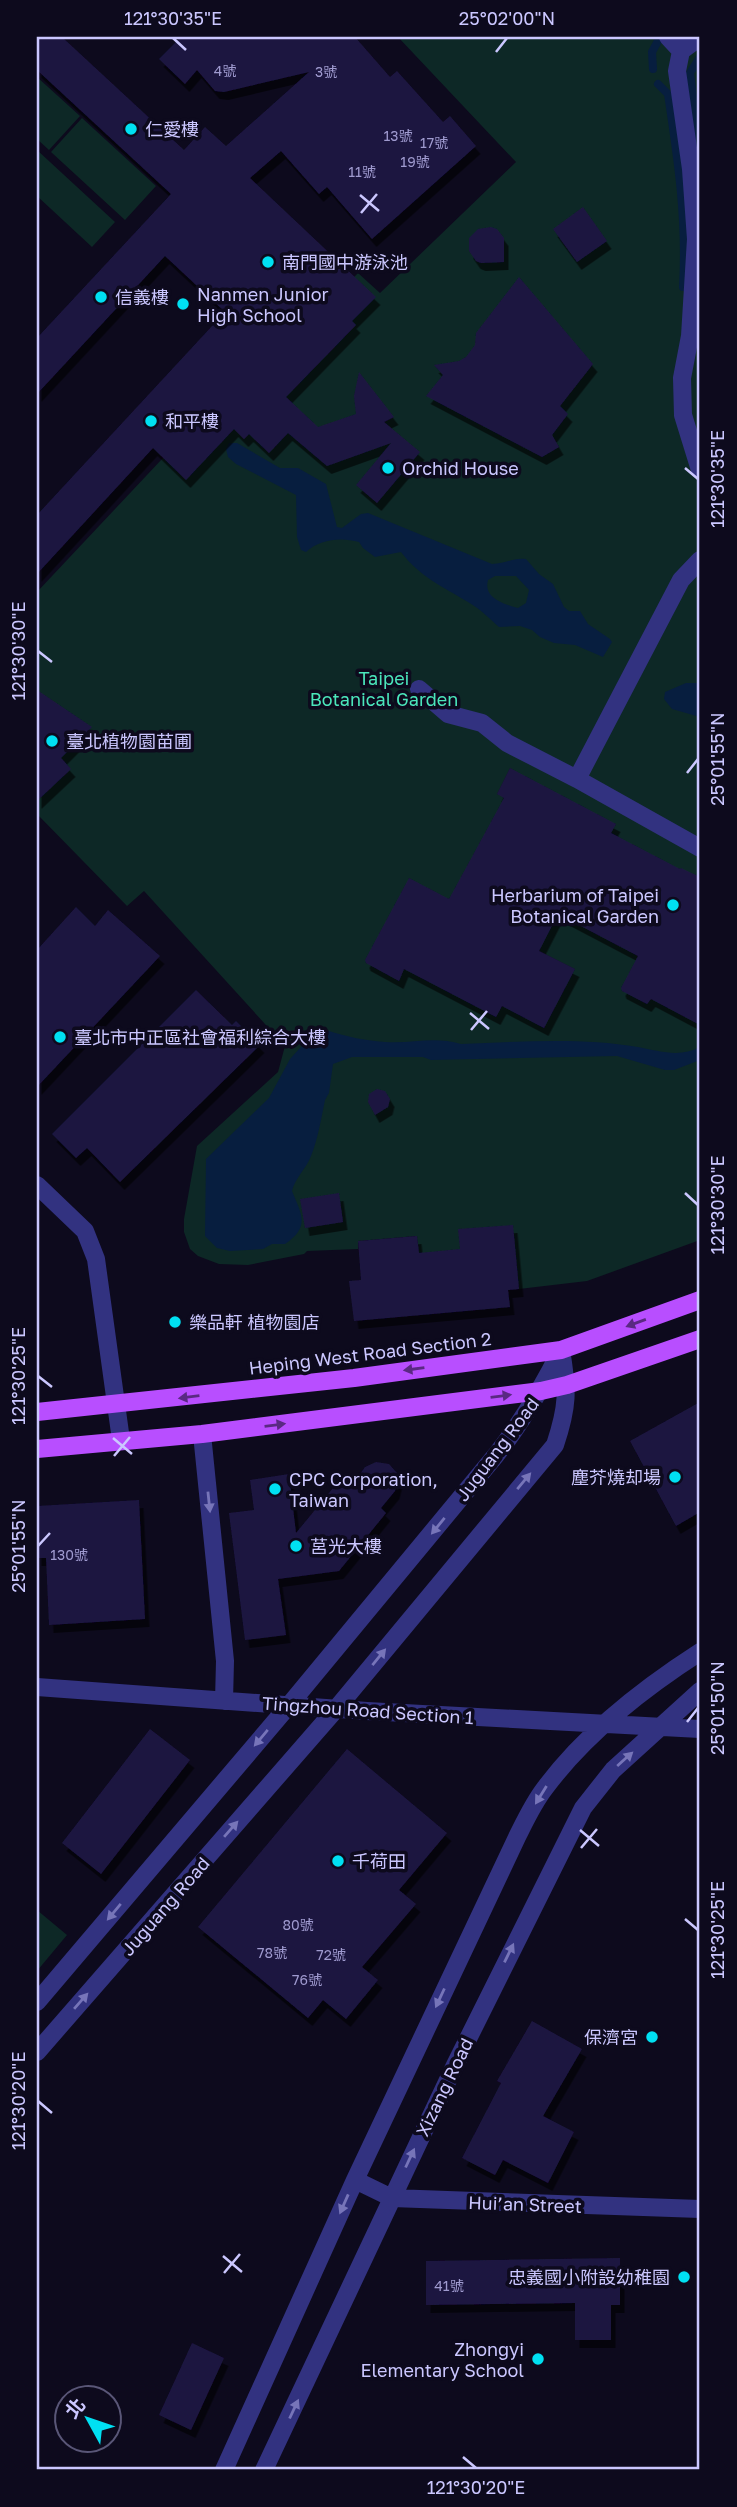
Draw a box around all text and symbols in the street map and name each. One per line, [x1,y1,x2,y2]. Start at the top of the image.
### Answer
text: 121°30'35"E [124,7,222,29]
text: 25°02'00"N [459,7,555,29]
house number: 4號 [214,62,236,79]
house number: 3號 [315,63,337,80]
place label: 仁愛樓 [145,118,199,140]
marker: 仁愛樓 [123,121,139,137]
house number: 13號 [384,127,412,144]
house number: 17號 [420,134,448,151]
house number: 19號 [400,153,430,170]
house number: 11號 [348,163,376,180]
place label: 南門國中游泳池 [282,251,408,273]
marker: 南門國中游泳池 [260,254,276,270]
place label: Nanmen Junior High School [197,283,328,326]
place label: 信義樓 [115,286,169,308]
marker: 信義樓 [93,289,109,305]
marker: Nanmen Junior High School [175,296,191,312]
place label: 和平樓 [165,410,219,432]
marker: 和平樓 [143,413,159,429]
text: 121°30'35"E [706,430,728,528]
place label: Orchid House [402,457,519,479]
marker: Orchid House [380,460,396,476]
text: 121°30'30"E [7,602,29,700]
park label: Taipei Botanical Garden [310,667,458,710]
text: 25°01'55"N [706,712,728,806]
place label: 臺北植物園苗圃 [66,730,192,752]
marker: 臺北植物園苗圃 [44,733,60,749]
place label: Herbarium of Taipei Botanical Garden [491,884,659,927]
marker: Herbarium of Taipei Botanical Garden [665,897,681,913]
place label: 臺北市中正區社會福利綜合大樓 [74,1026,326,1048]
marker: 臺北市中正區社會福利綜合大樓 [52,1029,68,1045]
text: 121°30'30"E [706,1156,728,1254]
place label: 樂品軒 植物園店 [189,1311,320,1333]
marker: 樂品軒 植物園店 [167,1314,183,1330]
one-way arrow [626,1318,647,1329]
text: 121°30'25"E [7,1327,29,1425]
street label: Heping West Road Section 2 [248,1327,492,1379]
one-way arrow [403,1364,425,1375]
one-way arrow [490,1391,512,1402]
one-way arrow [178,1392,200,1403]
street label: Juguang Road [451,1393,543,1505]
one-way arrow [264,1420,286,1431]
place label: 塵芥燒却場 [571,1466,661,1488]
place label: CPC Corporation, Taiwan [289,1468,438,1511]
marker: 塵芥燒却場 [667,1469,683,1485]
one-way arrow [516,1473,531,1490]
marker: CPC Corporation, Taiwan [267,1481,283,1497]
one-way arrow [204,1492,215,1514]
text: 25°01'55"N [7,1499,29,1593]
one-way arrow [431,1517,446,1534]
place label: 莒光大樓 [310,1535,382,1557]
marker: 莒光大樓 [288,1538,304,1554]
house number: 130號 [50,1546,88,1563]
one-way arrow [372,1648,387,1666]
text: 25°01'50"N [706,1661,728,1755]
street label: Tingzhou Road Section 1 [261,1692,475,1728]
one-way arrow [254,1730,269,1747]
one-way arrow [616,1751,634,1767]
one-way arrow [535,1785,548,1804]
one-way arrow [223,1821,238,1838]
place label: 千荷田 [352,1850,406,1872]
street label: Juguang Road [116,1852,214,1960]
marker: 千荷田 [330,1853,346,1869]
text: 121°30'25"E [706,1881,728,1979]
one-way arrow [107,1903,122,1920]
house number: 80號 [282,1916,314,1933]
one-way arrow [504,1943,515,1963]
house number: 78號 [257,1944,287,1961]
house number: 72號 [316,1946,346,1963]
house number: 76號 [292,1971,322,1988]
one-way arrow [434,1988,446,2008]
one-way arrow [73,1993,89,2010]
place label: 保濟宮 [584,2026,638,2048]
marker: 保濟宮 [644,2029,660,2045]
street label: Xizang Road [411,2034,477,2140]
text: 121°30'20"E [7,2052,29,2150]
one-way arrow [404,2148,416,2168]
street label: Hui’an Street [468,2191,582,2217]
one-way arrow [338,2194,350,2214]
place label: 忠義國小附設幼稚園 [508,2266,670,2288]
marker: 忠義國小附設幼稚園 [676,2269,692,2285]
house number: 41號 [434,2277,464,2294]
place label: Zhongyi Elementary School [360,2338,524,2381]
marker: Zhongyi Elementary School [530,2351,546,2367]
north arrow [52,2384,122,2454]
text: 北 [60,2393,90,2422]
one-way arrow [288,2399,300,2419]
text: 121°30'20"E [427,2476,525,2498]

